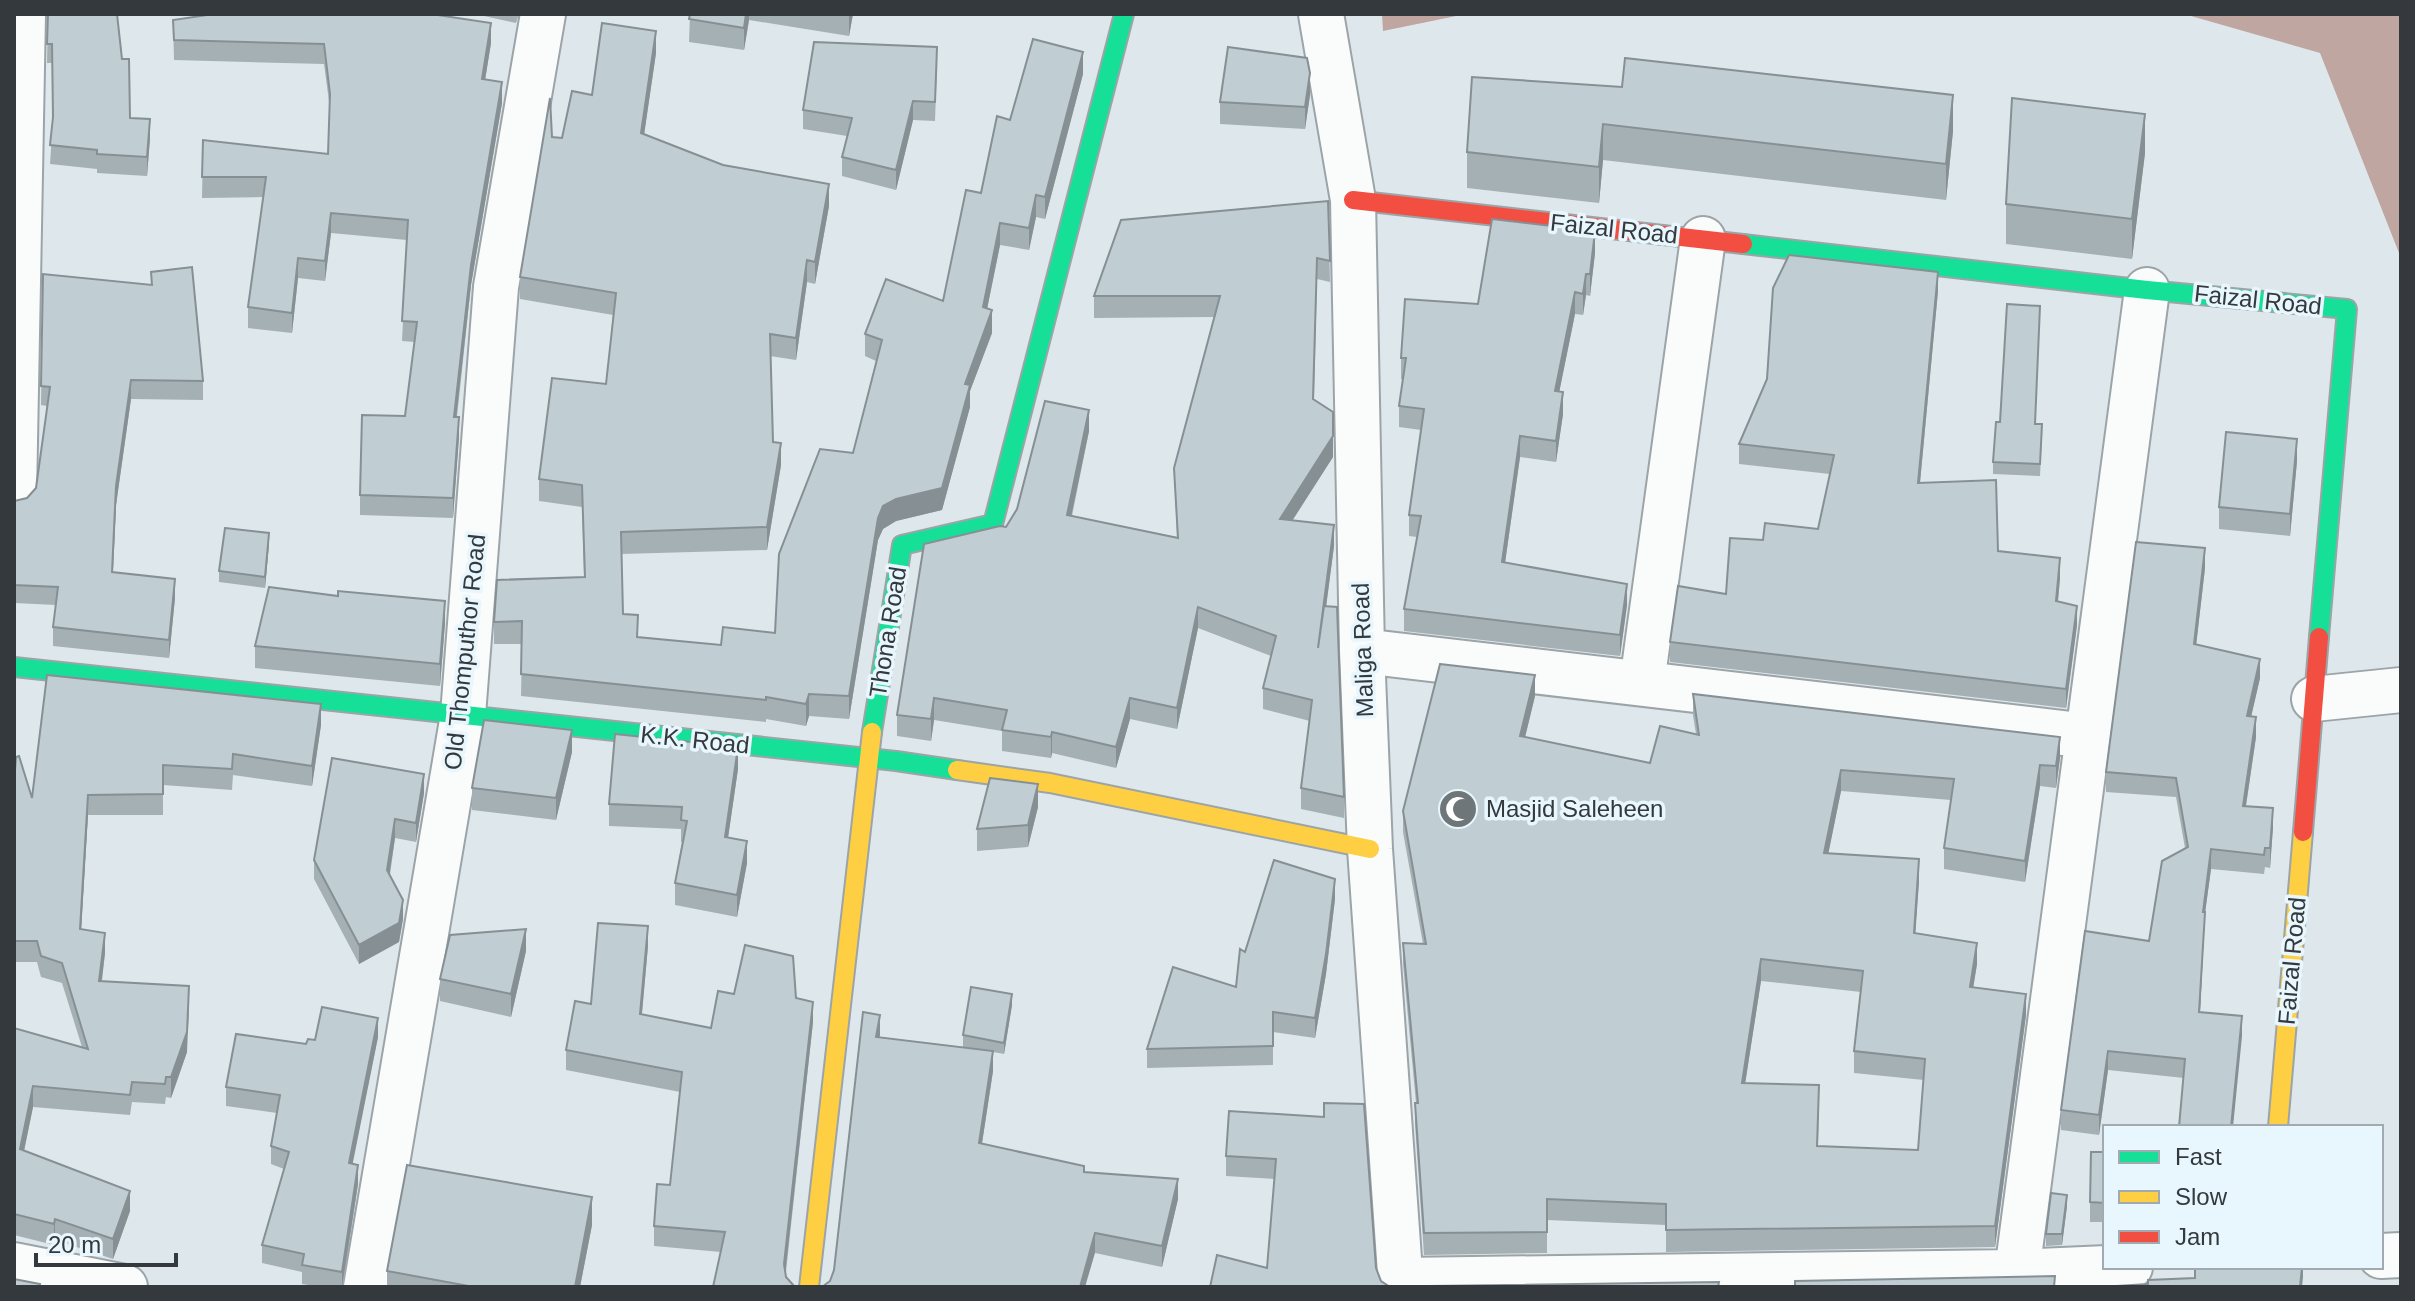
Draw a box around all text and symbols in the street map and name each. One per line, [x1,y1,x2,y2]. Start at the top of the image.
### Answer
street label: Faizal Road [1549,208,1679,249]
street label: Faizal Road [2193,279,2323,320]
street label: Old Thomputhor Road [439,533,490,771]
street label: Thona Road [864,565,911,699]
street label: Maliga Road [1347,582,1378,718]
street label: K.K. Road [639,720,751,759]
mosque icon: Masjid Saleheen [1437,788,1479,830]
place label: Masjid Saleheen [1486,795,1663,822]
street label: Faizal Road [2272,896,2311,1026]
legend [2103,1125,2383,1269]
text: Fast [2175,1143,2222,1170]
text: Slow [2175,1183,2228,1210]
scale bar [36,1217,176,1267]
text: Jam [2175,1223,2220,1250]
text: 20 m [48,1231,101,1258]

